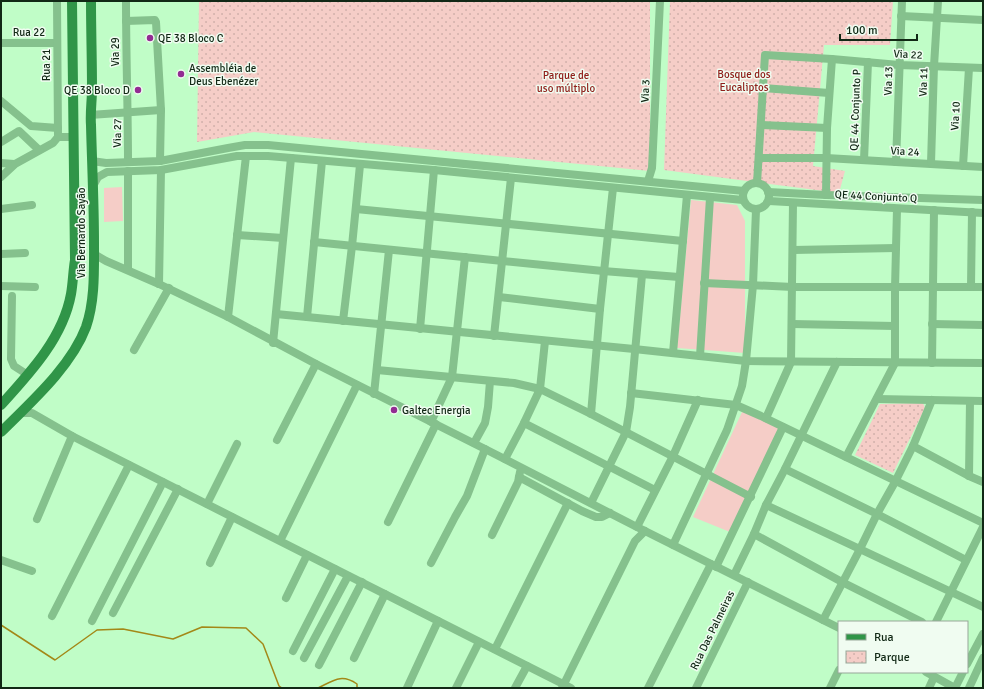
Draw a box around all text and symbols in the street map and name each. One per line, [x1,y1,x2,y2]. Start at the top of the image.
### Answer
scale bar [840,16,917,42]
text: 100 m [846,23,878,38]
street label: Rua 22 [13,26,45,39]
place label: QE 38 Bloco C [158,32,224,45]
marker: QE 38 Bloco C [145,33,155,43]
street label: Via 29 [109,37,122,67]
street label: Via 22 [893,47,923,62]
street label: Rua 21 [40,49,53,81]
place label: Assembléia de Deus Ebenézer [189,62,258,88]
street label: Via 13 [881,66,896,96]
street label: Via 11 [916,67,931,97]
park label: Bosque dos Eucaliptos [717,68,771,94]
marker: Assembléia de Deus Ebenézer [176,69,186,79]
park label: Parque de uso múltiplo [537,69,595,95]
street label: QE 44 Conjunto P [848,69,863,151]
street label: Via 3 [638,79,653,103]
place label: QE 38 Bloco D [64,84,130,97]
marker: QE 38 Bloco D [133,85,143,95]
street label: Via 10 [948,101,963,131]
street label: Via 27 [111,118,124,148]
street label: Via 24 [890,144,920,159]
street label: Via Bernardo Sayão [75,187,88,278]
street label: QE 44 Conjunto Q [834,188,918,205]
place label: Galtec Energia [402,404,471,417]
marker: Galtec Energia [389,405,399,415]
street label: Rua Das Palmeiras [688,588,737,672]
legend [838,621,968,673]
text: Rua [874,630,894,645]
text: Parque [874,650,910,665]

